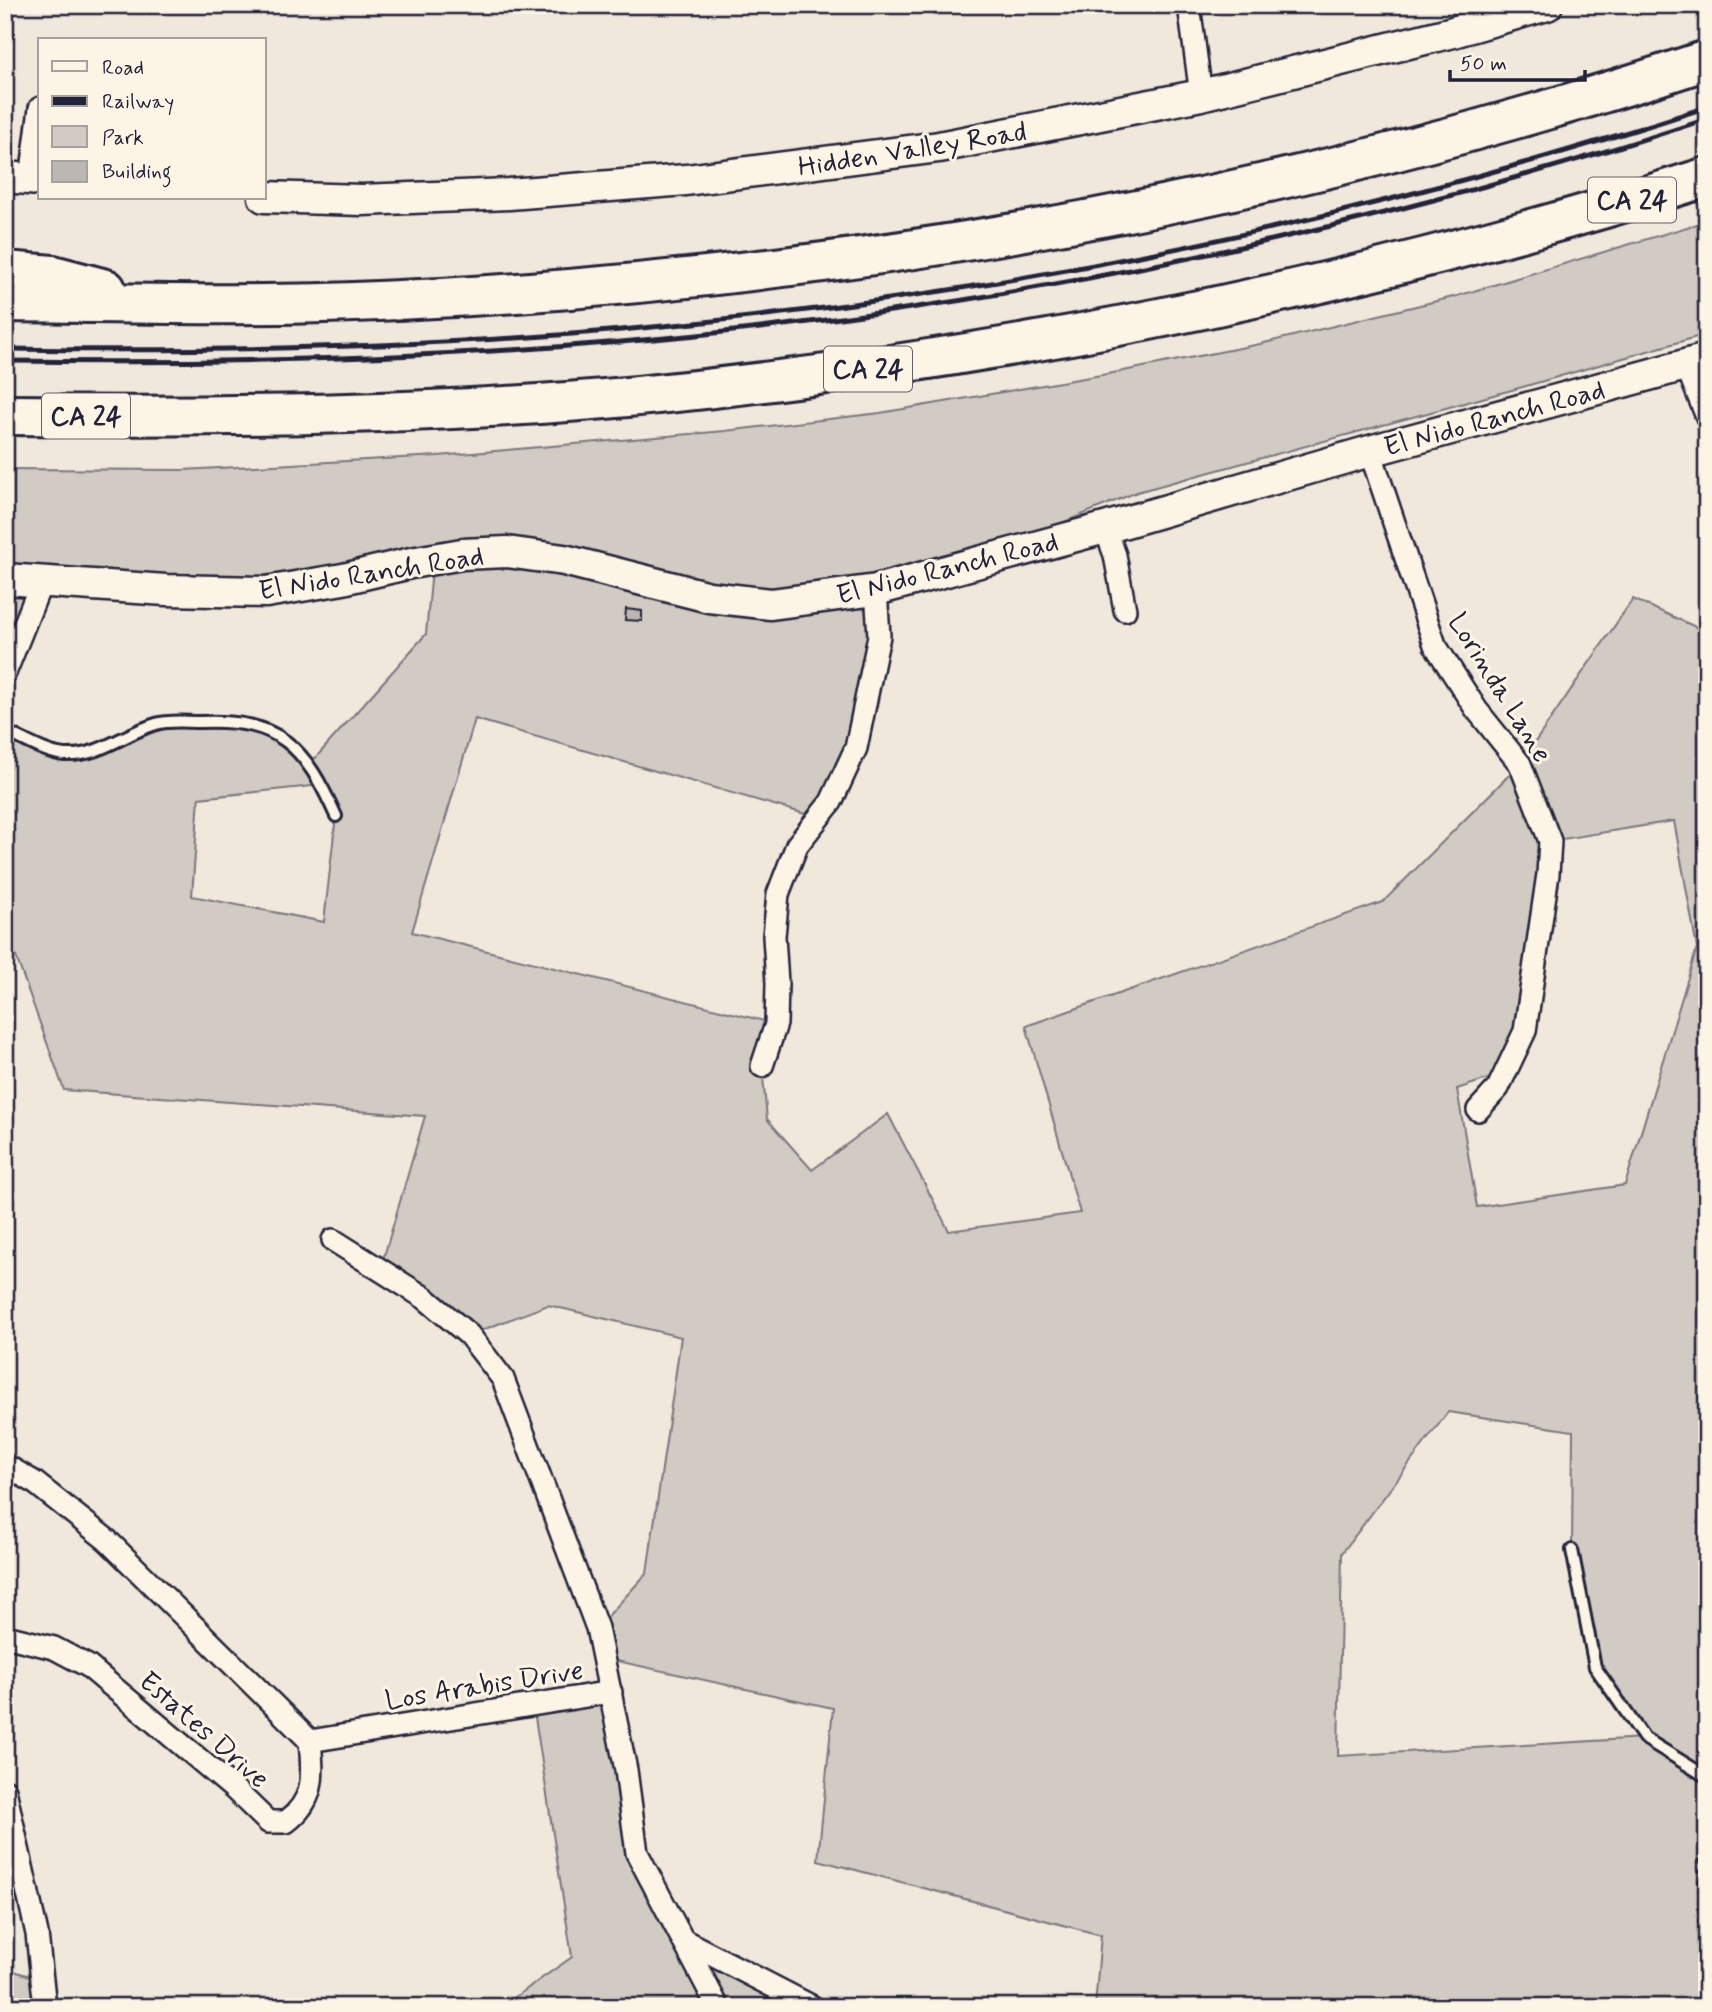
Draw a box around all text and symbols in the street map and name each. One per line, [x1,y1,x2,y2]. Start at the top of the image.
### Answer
legend [38,38,266,200]
scale bar [1450,38,1584,82]
text: 50 m [1460,50,1507,78]
text: Road [102,54,144,82]
text: Railway [102,88,174,116]
street label: Hidden Valley Road [795,114,1029,187]
text: Park [102,124,144,152]
text: Building [102,158,172,188]
road number: CA 24 [1588,178,1676,223]
road number: CA 24 [824,346,912,392]
street label: El Nido Ranch Road [1380,372,1609,467]
road number: CA 24 [42,394,130,438]
street label: El Nido Ranch Road [833,524,1062,615]
street label: El Nido Ranch Road [256,538,486,611]
street label: Lorinda Lane [1438,606,1560,770]
street label: Los Arabis Drive [383,1653,586,1720]
street label: Estates Drive [130,1664,276,1798]

